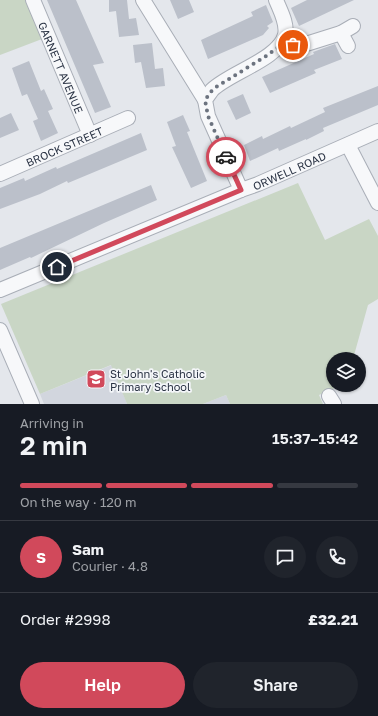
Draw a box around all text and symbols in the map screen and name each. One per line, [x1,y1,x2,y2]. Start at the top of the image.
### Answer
street label: GARNETT AVENUE [36,20,87,115]
pin [276,28,310,62]
icon: bag [282,34,304,56]
street label: BROCK STREET [24,123,105,168]
courier [206,137,246,177]
icon: car [215,146,237,168]
street label: ORWELL ROAD [251,148,328,192]
pin [40,250,74,284]
icon: home [46,256,68,278]
map controls [326,352,366,392]
button: layers [326,352,366,392]
place label: St John's Catholic Primary School [110,367,205,393]
school or university icon: St John's Catholic Primary School [85,368,107,390]
text: Arriving in [20,415,84,431]
text: 15:37–15:42 [272,429,358,447]
text: 2 min [20,430,88,461]
text: On the way · 120 m [20,494,137,510]
button: chat [264,536,306,578]
button: phone [316,536,358,578]
text: Sam [72,540,104,558]
text: S [36,548,46,566]
text: Courier · 4.8 [72,558,148,574]
text: Order #2998 [20,610,111,628]
text: £32.21 [308,610,358,628]
button: Help [20,662,185,708]
button: Share [193,662,358,708]

